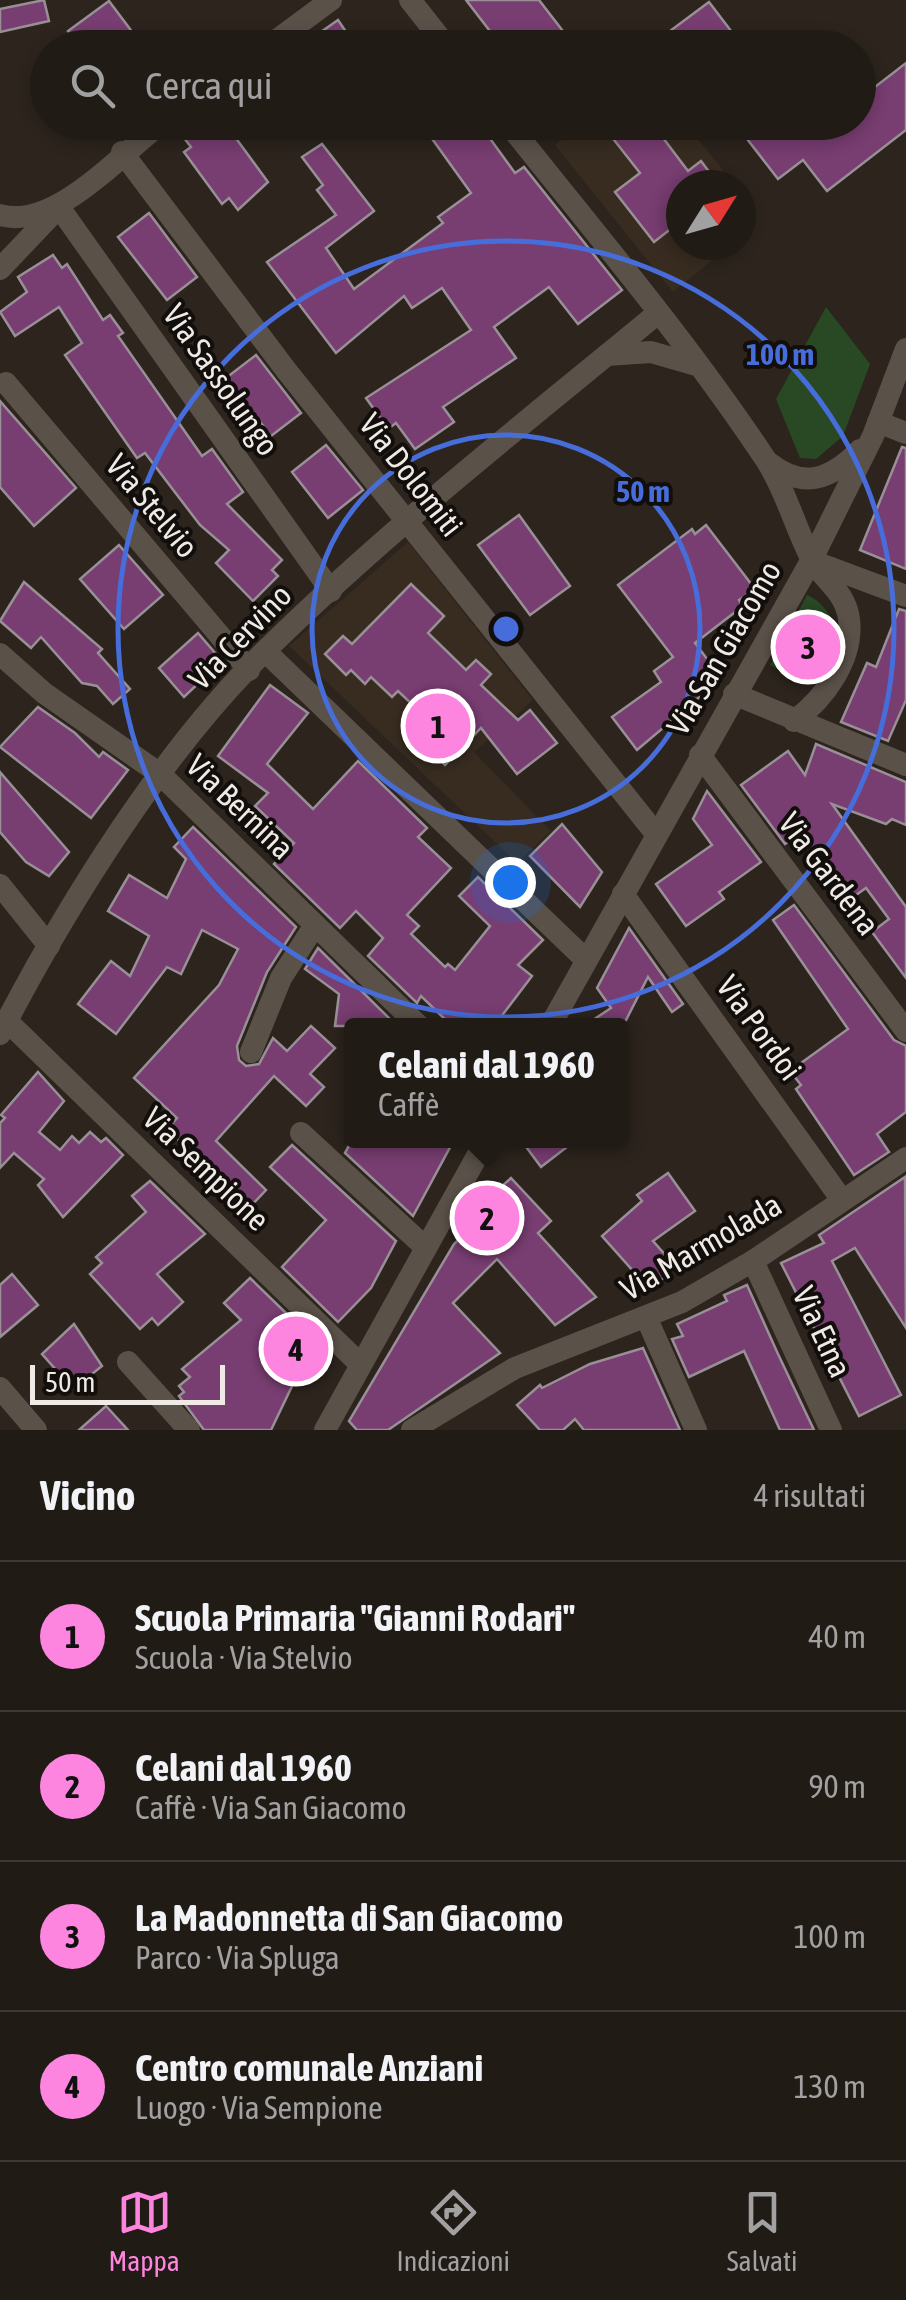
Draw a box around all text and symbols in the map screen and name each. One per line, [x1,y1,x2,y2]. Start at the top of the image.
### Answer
search box [30,30,876,140]
icon: search [65,58,120,113]
text: Cerca qui [145,64,273,107]
north arrow [666,170,756,260]
street label: Via Sassolungo [156,297,287,462]
text: 100 m [746,337,814,371]
street label: Via Dolomiti [352,406,471,543]
street label: Via Stelvio [99,447,206,565]
text: 50 m [616,474,670,508]
street label: Via San Giacomo [659,554,788,741]
street label: Via Cervino [181,576,299,697]
pin: 3 [776,610,840,684]
centre of rings [488,611,524,647]
pin: 1 [406,688,470,764]
street label: Via Bernina [179,747,302,867]
street label: Via Gardena [771,805,887,942]
your location [485,857,536,908]
street label: Via Pordoi [709,968,810,1087]
popup [344,1018,629,1148]
text: Celani dal 1960 [378,1043,595,1086]
text: Caffè [378,1086,439,1123]
street label: Via Sempione [136,1099,277,1238]
pin: 2 [454,1180,520,1256]
street label: Via Marmolada [614,1186,788,1307]
street label: Via Etna [785,1281,859,1383]
pin: 4 [264,1312,328,1386]
scale bar [30,1360,225,1404]
text: 50 m [45,1366,95,1398]
text: Vicino [40,1471,136,1519]
text: 4 risultati [754,1477,866,1514]
text: Scuola Primaria "Gianni Rodari" [135,1596,575,1639]
text: 1 [65,1618,80,1655]
text: 40 m [808,1618,866,1655]
text: Scuola · Via Stelvio [135,1639,353,1676]
text: Celani dal 1960 [135,1746,352,1789]
text: 2 [65,1768,80,1805]
text: 90 m [808,1768,866,1805]
text: Caffè · Via San Giacomo [135,1789,406,1826]
text: La Madonnetta di San Giacomo [135,1896,563,1939]
text: 3 [65,1918,80,1955]
text: 100 m [793,1918,866,1955]
text: Parco · Via Spluga [135,1939,340,1976]
text: Centro comunale Anziani [135,2046,483,2089]
text: 4 [65,2068,80,2105]
text: 130 m [793,2068,866,2105]
text: Luogo · Via Sempione [135,2089,383,2126]
tab: Mappa [108,2185,180,2277]
tab: Indicazioni [397,2185,510,2277]
tab: Salvati [727,2185,798,2277]

